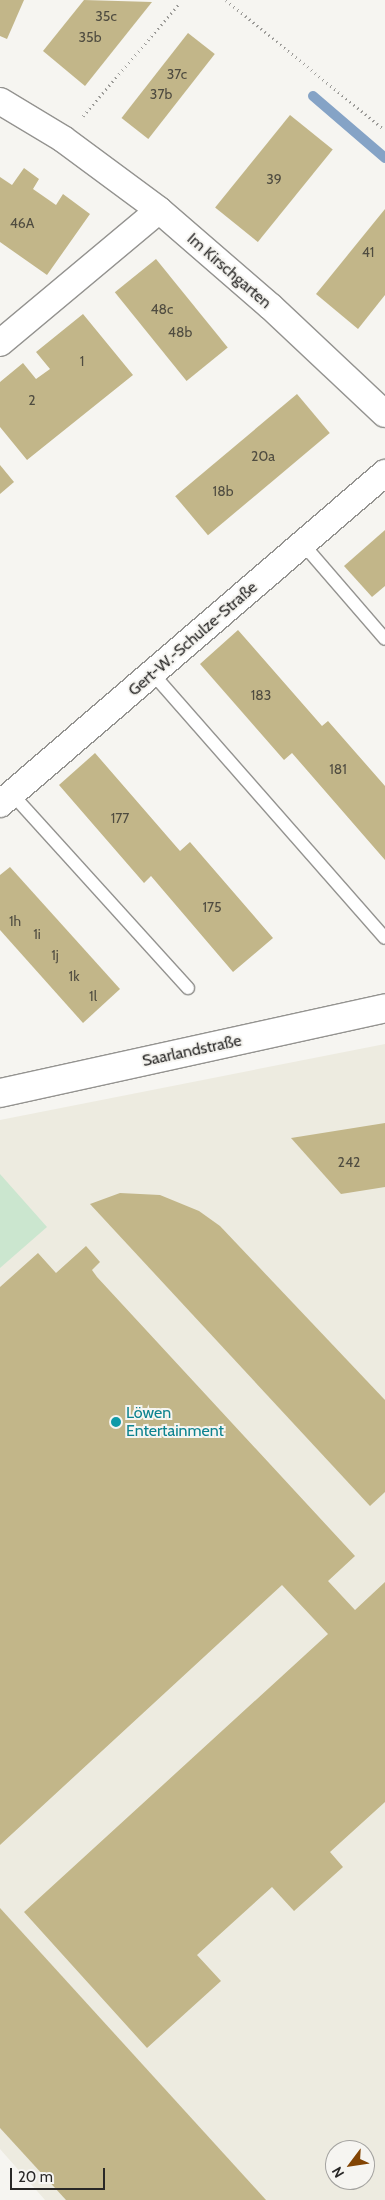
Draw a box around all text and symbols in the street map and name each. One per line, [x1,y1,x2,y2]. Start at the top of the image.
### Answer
house number: 35c [95,8,117,24]
house number: 35b [79,29,101,45]
house number: 37c [167,66,187,82]
house number: 37b [150,86,172,102]
house number: 39 [266,171,282,187]
house number: 46A [10,215,34,231]
street label: Im Kirschgarten [183,229,275,313]
house number: 41 [362,244,374,260]
house number: 48c [151,301,173,317]
house number: 48b [168,324,192,340]
house number: 1 [80,353,84,369]
house number: 2 [28,392,36,408]
house number: 20a [251,448,275,464]
house number: 18b [213,483,233,499]
street label: Gert-W.-Schulze-Straße [125,578,261,700]
house number: 183 [251,687,271,703]
house number: 181 [329,761,347,777]
house number: 177 [111,810,129,826]
house number: 175 [202,899,222,915]
house number: 1h [9,913,21,929]
house number: 1i [33,926,41,942]
house number: 1j [51,947,59,963]
house number: 1k [69,968,79,984]
house number: 1l [89,988,97,1004]
street label: Saarlandstraße [141,1031,243,1071]
house number: 242 [338,1154,360,1170]
place label: Löwen Entertainment [126,1403,224,1441]
marker: Löwen Entertainment [110,1416,122,1428]
north arrow [325,2140,375,2190]
scale bar [12,2158,108,2190]
text: N [328,2163,348,2181]
text: 20 m [18,2168,53,2186]

